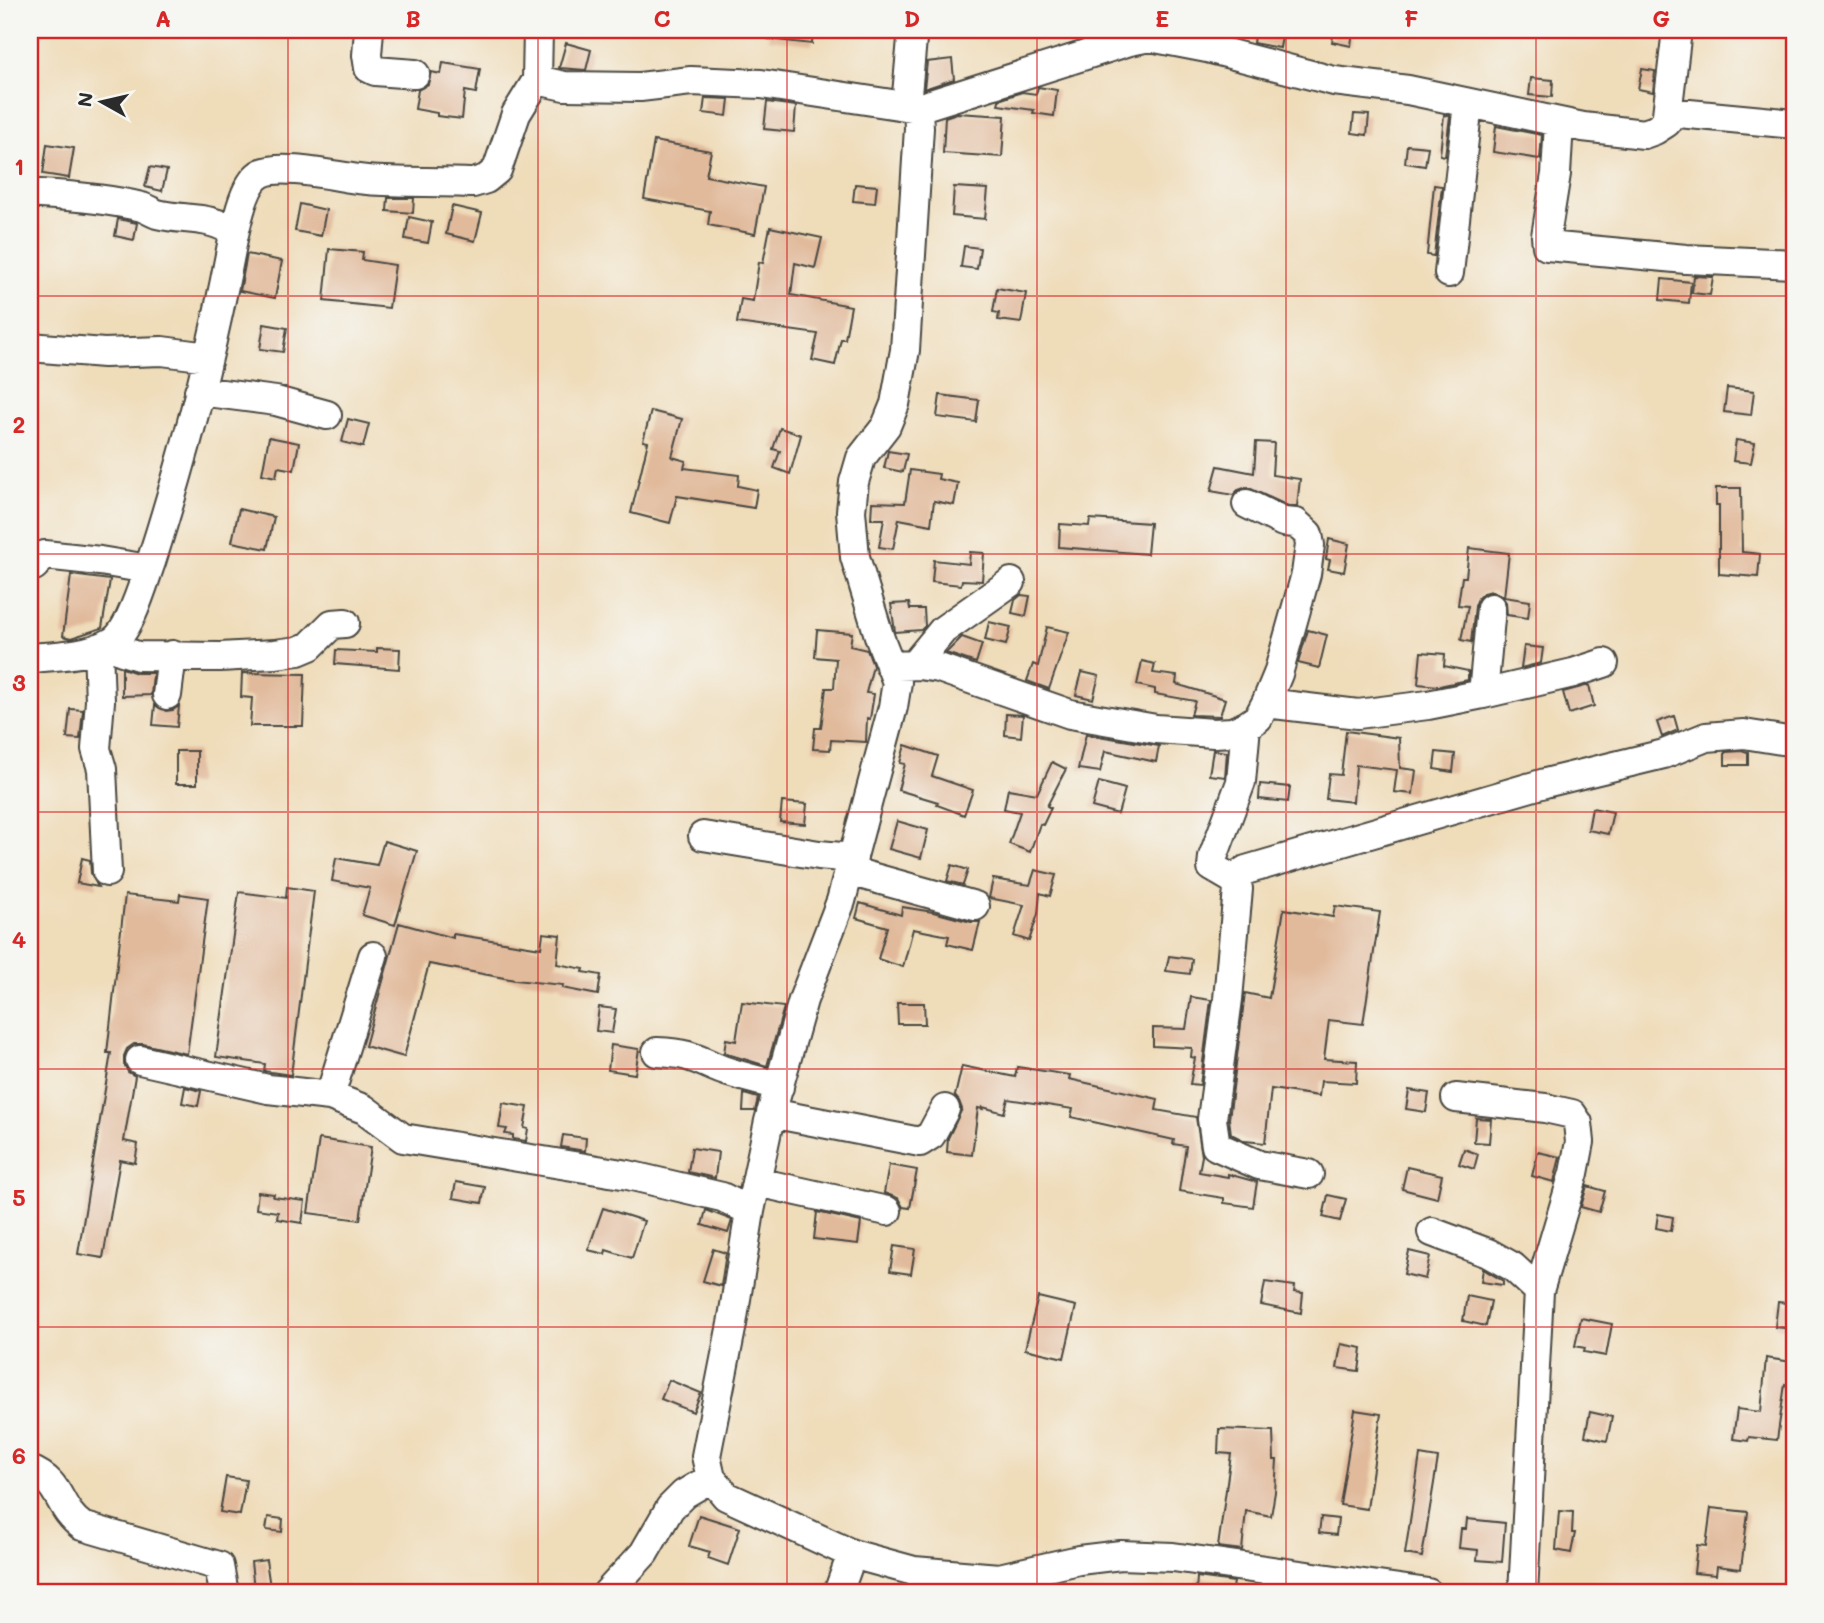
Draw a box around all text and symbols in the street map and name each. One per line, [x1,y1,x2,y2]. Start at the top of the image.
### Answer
text: A [155,3,171,33]
text: B [405,3,421,33]
text: C [653,3,671,33]
text: D [904,3,920,33]
text: E [1155,3,1169,33]
text: F [1404,3,1418,33]
text: G [1652,3,1670,33]
north arrow [66,66,136,136]
text: N [71,91,98,108]
text: 1 [14,151,24,181]
text: 2 [13,409,25,439]
text: 3 [12,667,26,697]
text: 4 [12,924,26,954]
text: 5 [12,1182,26,1212]
text: 6 [12,1440,26,1470]

